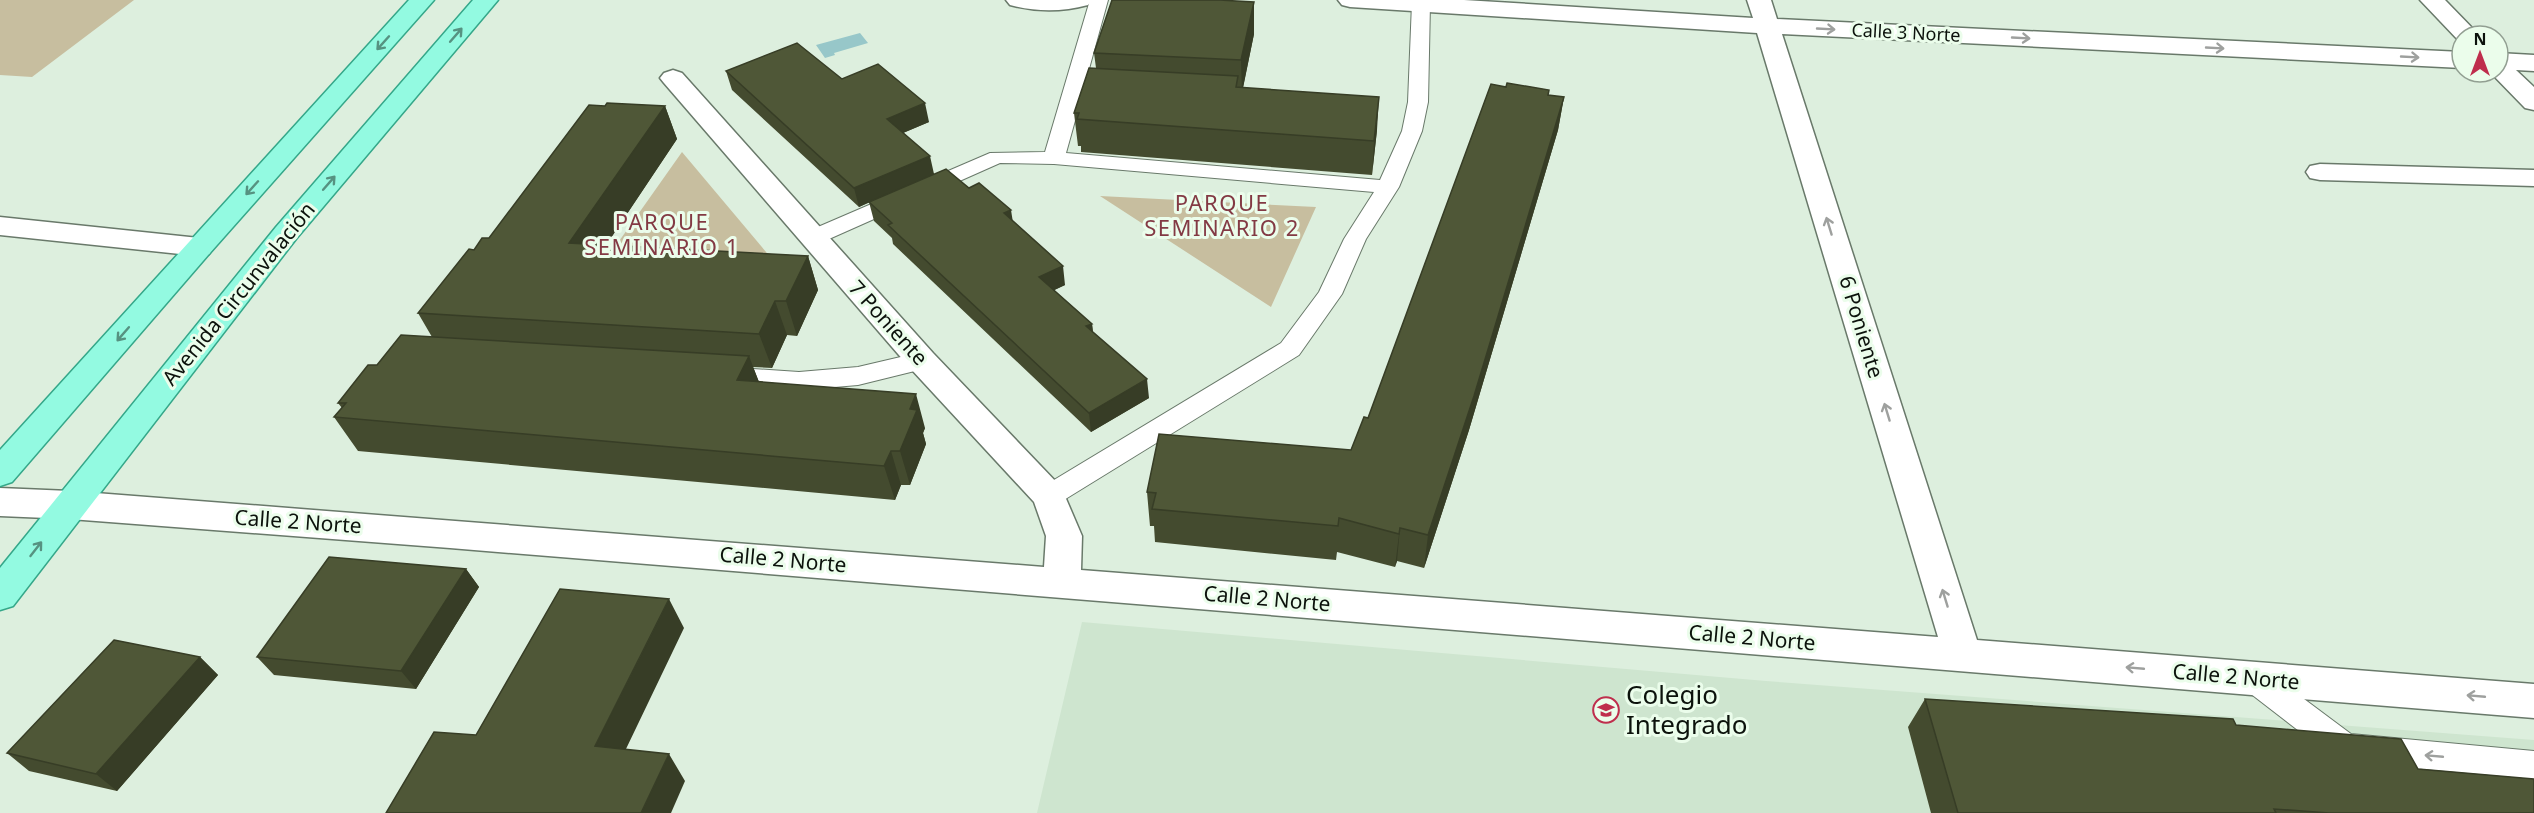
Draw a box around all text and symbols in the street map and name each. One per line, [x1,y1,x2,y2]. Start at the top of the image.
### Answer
street label: Calle 3 Norte [1851,17,1961,47]
one-way arrow [1815,23,1835,34]
north arrow [2450,24,2510,84]
one-way arrow [449,28,463,43]
text: N [2473,28,2487,50]
one-way arrow [2010,33,2030,44]
one-way arrow [375,36,390,51]
one-way arrow [2205,42,2225,53]
one-way arrow [2400,52,2420,63]
one-way arrow [322,176,336,191]
one-way arrow [245,180,259,195]
district label: PARQUE SEMINARIO 2 [1144,187,1300,242]
street label: Avenida Circunvalación [156,196,321,391]
district label: PARQUE SEMINARIO 1 [584,206,740,261]
one-way arrow [1823,217,1834,236]
street label: 6 Poniente [1833,272,1891,381]
street label: 7 Poniente [843,274,934,371]
one-way arrow [116,326,130,341]
one-way arrow [1881,403,1892,422]
street label: Calle 2 Norte [234,503,363,539]
street label: Calle 2 Norte [718,540,848,579]
one-way arrow [30,541,43,557]
street label: Calle 2 Norte [1202,579,1332,618]
one-way arrow [1939,589,1950,608]
street label: Calle 2 Norte [1687,618,1817,657]
street label: Calle 2 Norte [2171,657,2301,696]
one-way arrow [2125,662,2145,673]
place label: Colegio Integrado [1626,676,1747,742]
one-way arrow [2466,691,2486,702]
school or university icon: Colegio Integrado [1591,695,1621,725]
one-way arrow [2424,750,2444,761]

